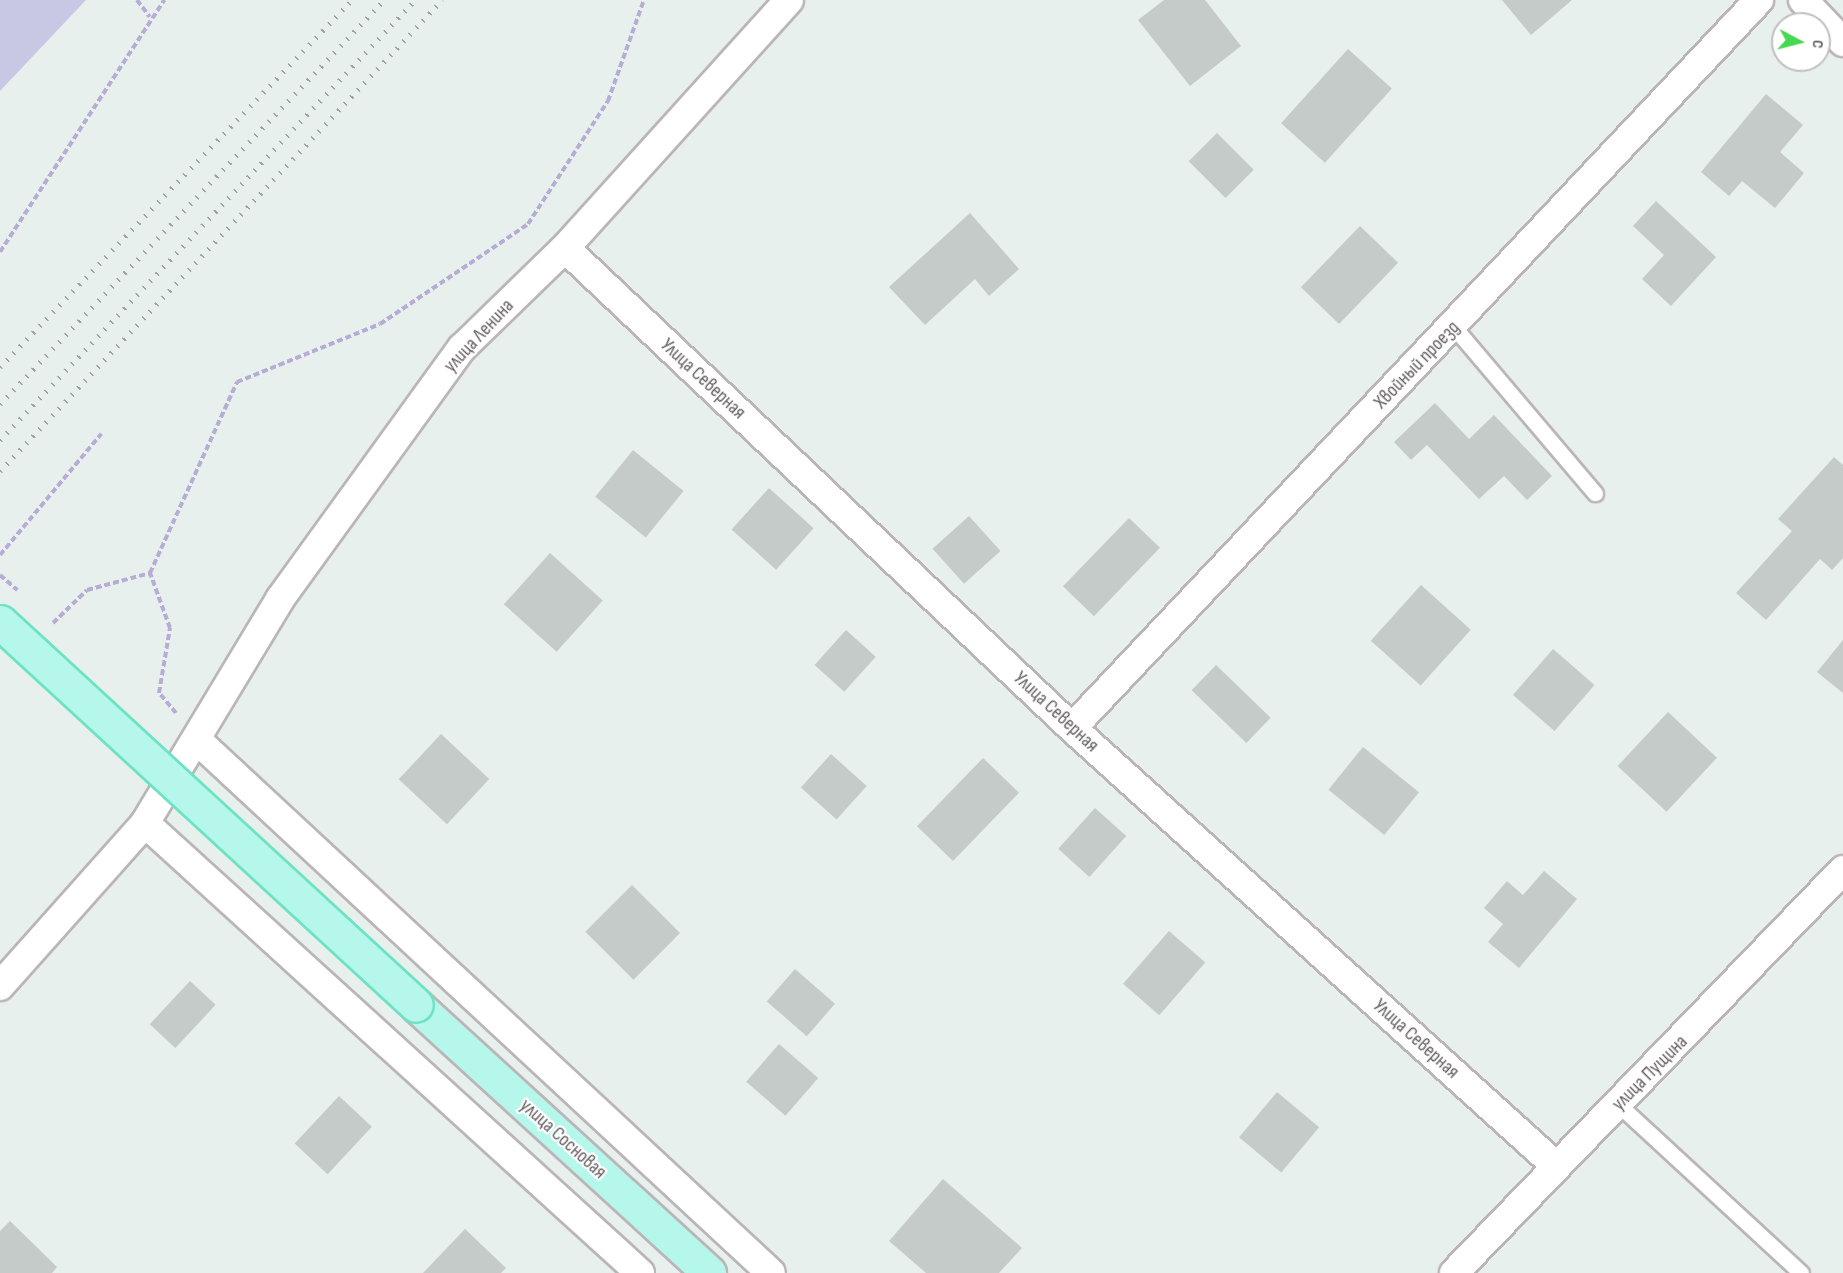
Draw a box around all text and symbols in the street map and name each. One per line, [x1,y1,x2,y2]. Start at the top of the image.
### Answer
north arrow [1771,12,1831,72]
text: С [1807,39,1827,49]
street label: улица Ленина [439,294,519,378]
street label: Хвойный проезд [1369,316,1465,414]
street label: Улица Северная [655,333,751,425]
street label: Улица Северная [1008,666,1104,758]
street label: Улица Северная [1368,994,1464,1084]
street label: улица Пущина [1607,1030,1693,1116]
street label: улица Сосновая [515,1094,611,1184]

